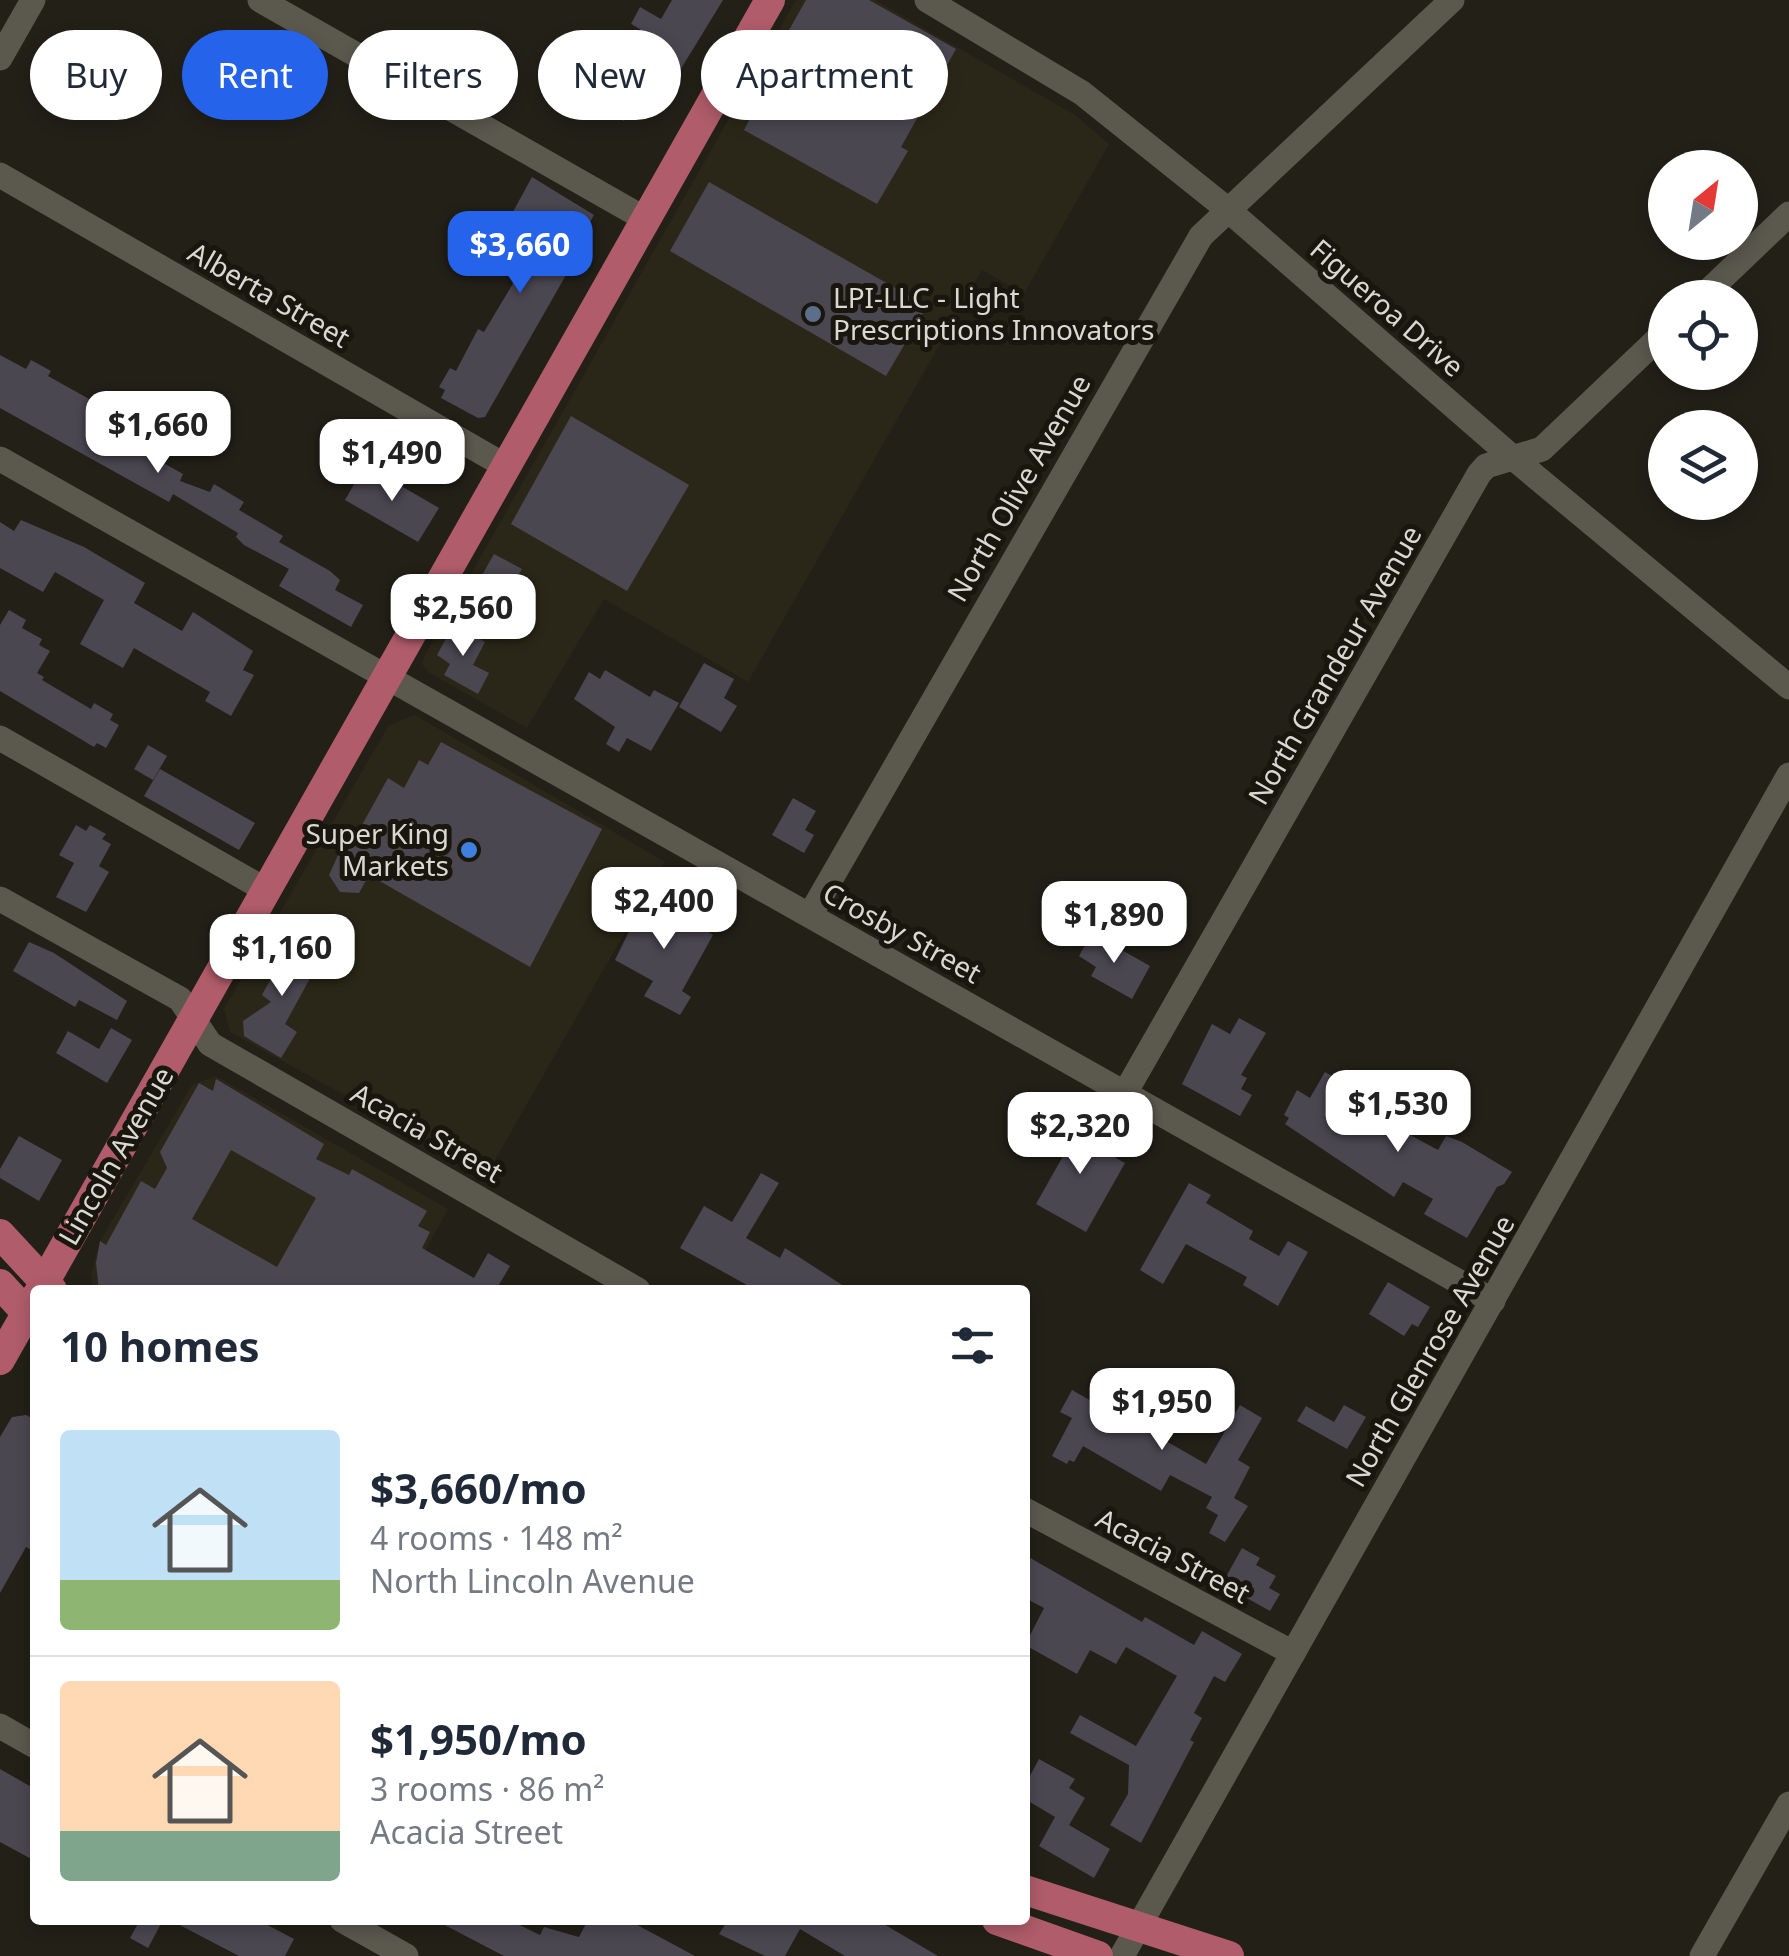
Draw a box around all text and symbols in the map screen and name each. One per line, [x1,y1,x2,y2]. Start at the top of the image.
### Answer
chip: Buy [30,30,162,120]
chip: Rent [182,30,328,120]
chip: Filters [348,30,518,120]
chip: New [538,30,681,120]
chip: Apartment [701,30,948,120]
north arrow [1648,150,1758,260]
map controls [1648,150,1758,520]
pin: $3,660 [439,211,601,296]
text: $3,660 [470,222,570,265]
street label: Figueroa Drive [1303,230,1473,385]
street label: Alberta Street [182,232,357,356]
place label: LPI-LLC - Light Prescriptions Innovators [833,278,1154,348]
button: locate [1648,280,1758,390]
marker: LPI-LLC - Light Prescriptions Innovators [802,303,824,325]
street label: North Olive Avenue [938,367,1099,608]
pin: $1,660 [77,391,239,476]
text: $1,660 [108,402,208,445]
button: layers [1648,410,1758,520]
pin: $1,490 [311,419,473,504]
text: $1,490 [342,430,442,473]
street label: North Grandeur Avenue [1239,518,1430,811]
pin: $2,560 [382,574,544,659]
text: $2,560 [413,585,513,628]
place label: Super King Markets [305,814,449,884]
marker: Super King Markets [458,839,480,861]
pin: $2,400 [583,867,745,952]
street label: Crosby Street [817,873,988,991]
text: $2,400 [614,878,714,921]
pin: $1,890 [1033,881,1195,966]
text: $1,890 [1064,892,1164,935]
pin: $1,160 [201,914,363,999]
text: $1,160 [232,925,332,968]
street label: Lincoln Avenue [49,1060,182,1251]
pin: $1,530 [1317,1070,1479,1155]
street label: Acacia Street [345,1073,510,1191]
text: $1,530 [1348,1081,1448,1124]
pin: $2,320 [999,1092,1161,1177]
text: $2,320 [1030,1103,1130,1146]
street label: North Glenrose Avenue [1336,1208,1523,1493]
text: 10 homes [60,1317,260,1374]
icon: filters [945,1318,1000,1373]
pin: $1,950 [1081,1368,1243,1453]
text: $1,950 [1112,1379,1212,1422]
text: $3,660/mo [370,1459,587,1516]
icon: home [140,1470,260,1590]
street label: Acacia Street [1090,1499,1257,1612]
text: 4 rooms · 148 m² [370,1516,623,1559]
text: North Lincoln Avenue [370,1559,695,1602]
text: $1,950/mo [370,1710,587,1767]
icon: home [140,1721,260,1841]
text: 3 rooms · 86 m² [370,1767,604,1810]
text: Acacia Street [370,1810,563,1853]

